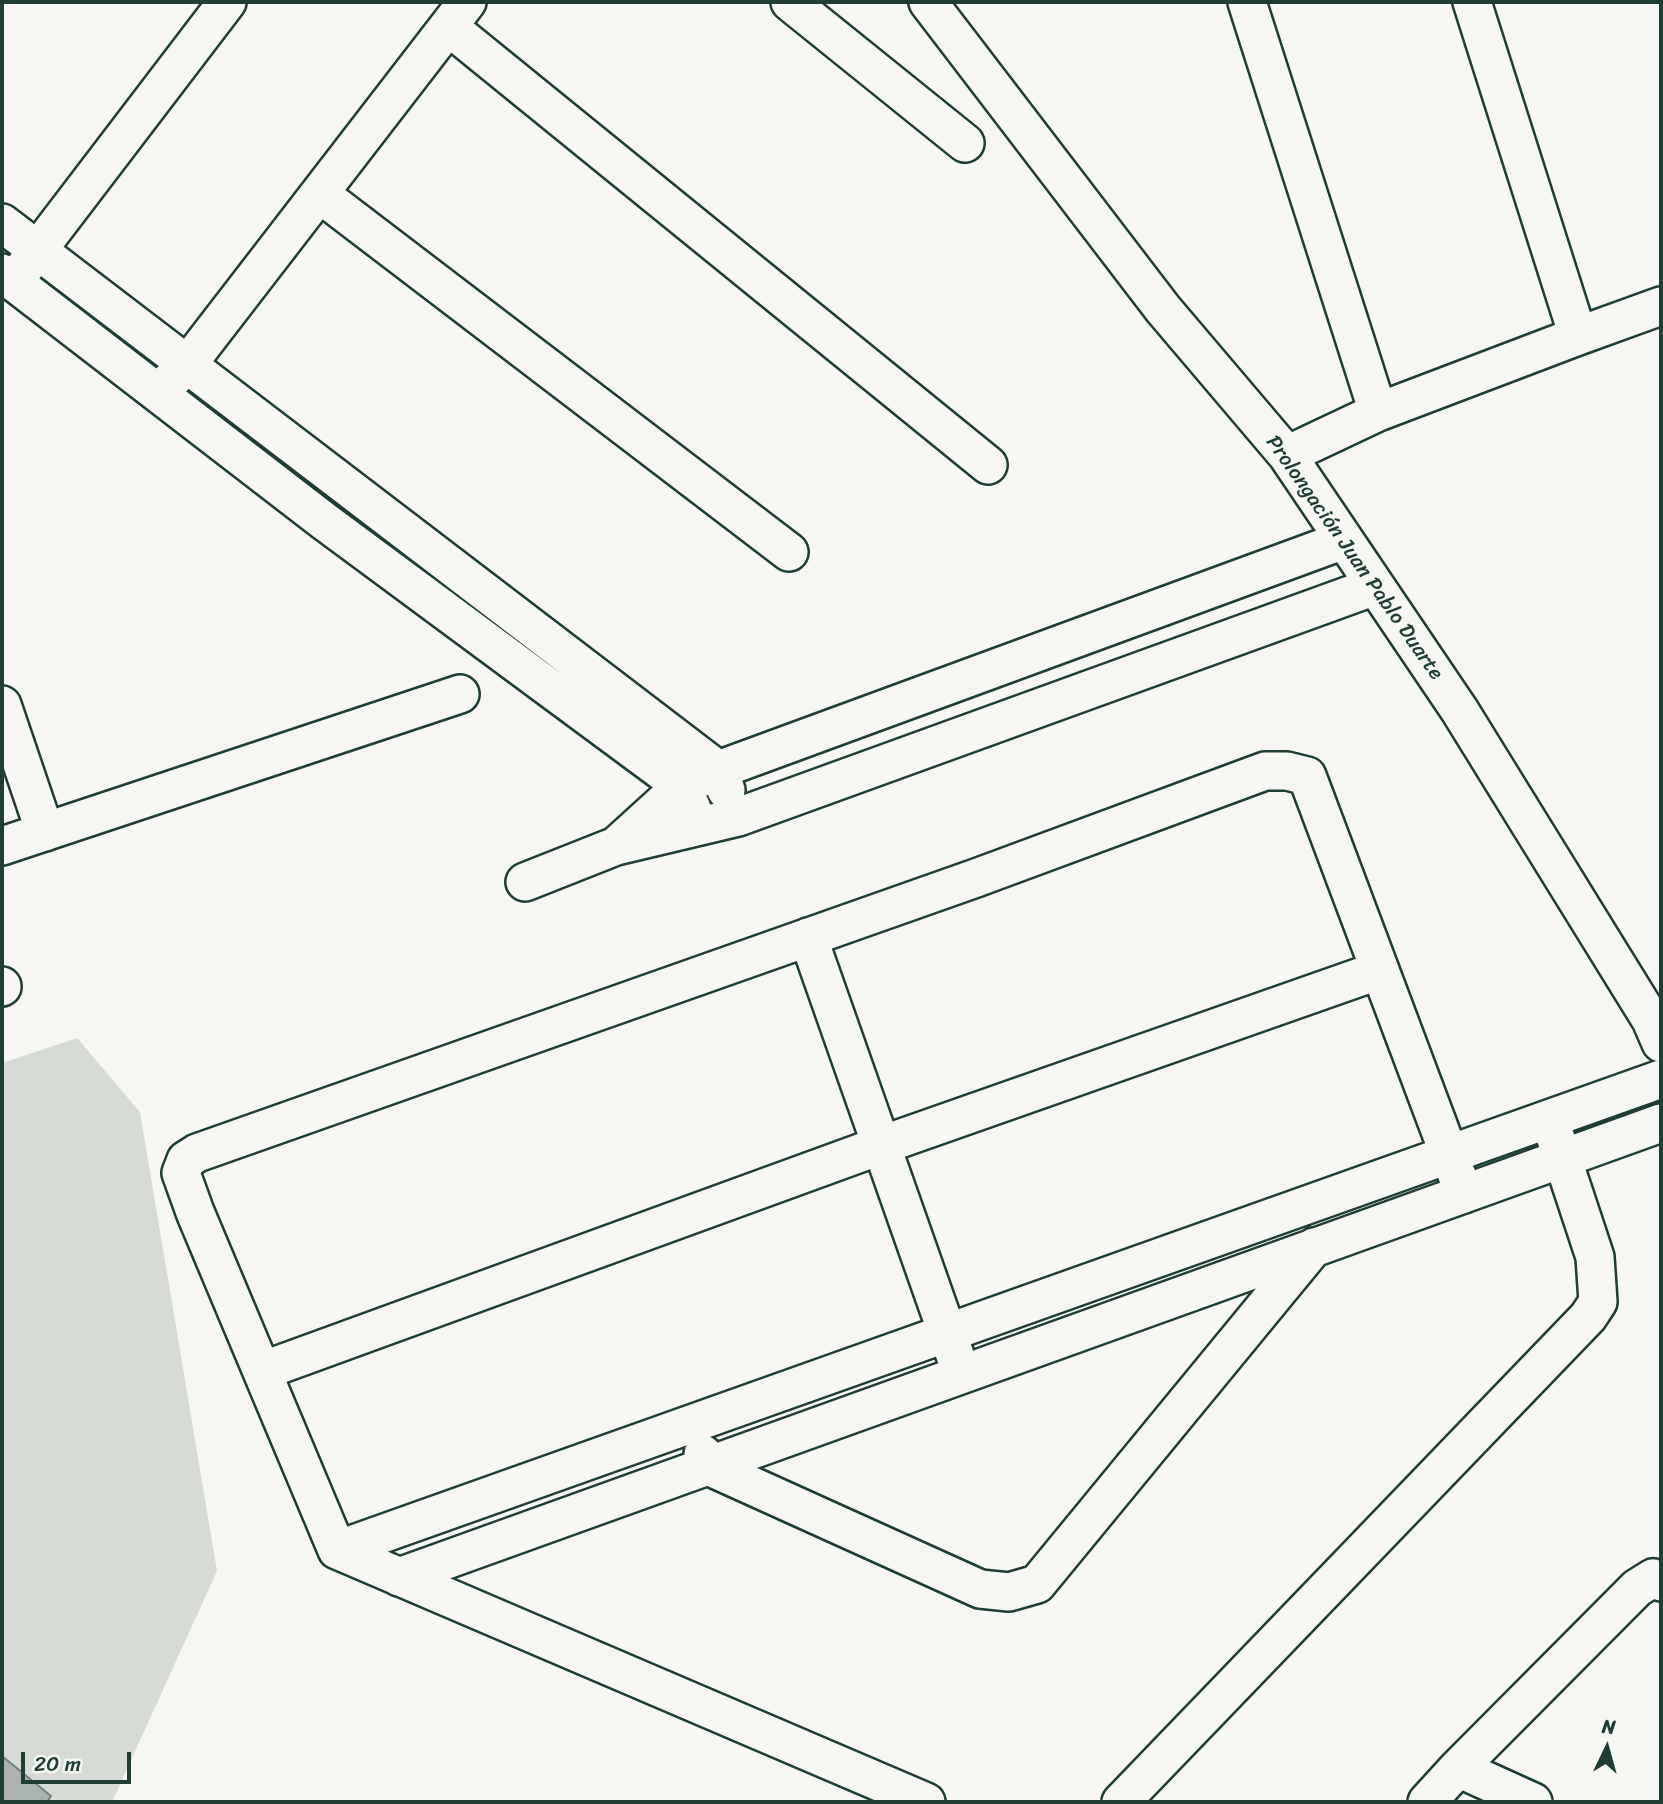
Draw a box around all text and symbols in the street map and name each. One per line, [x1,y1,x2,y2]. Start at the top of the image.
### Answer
street label: Prolongación Juan Pablo Duarte [1260,431,1448,685]
text: N [1601,1710,1617,1744]
north arrow [1572,1713,1642,1783]
scale bar [24,1738,135,1782]
text: 20 m [34,1745,81,1783]

